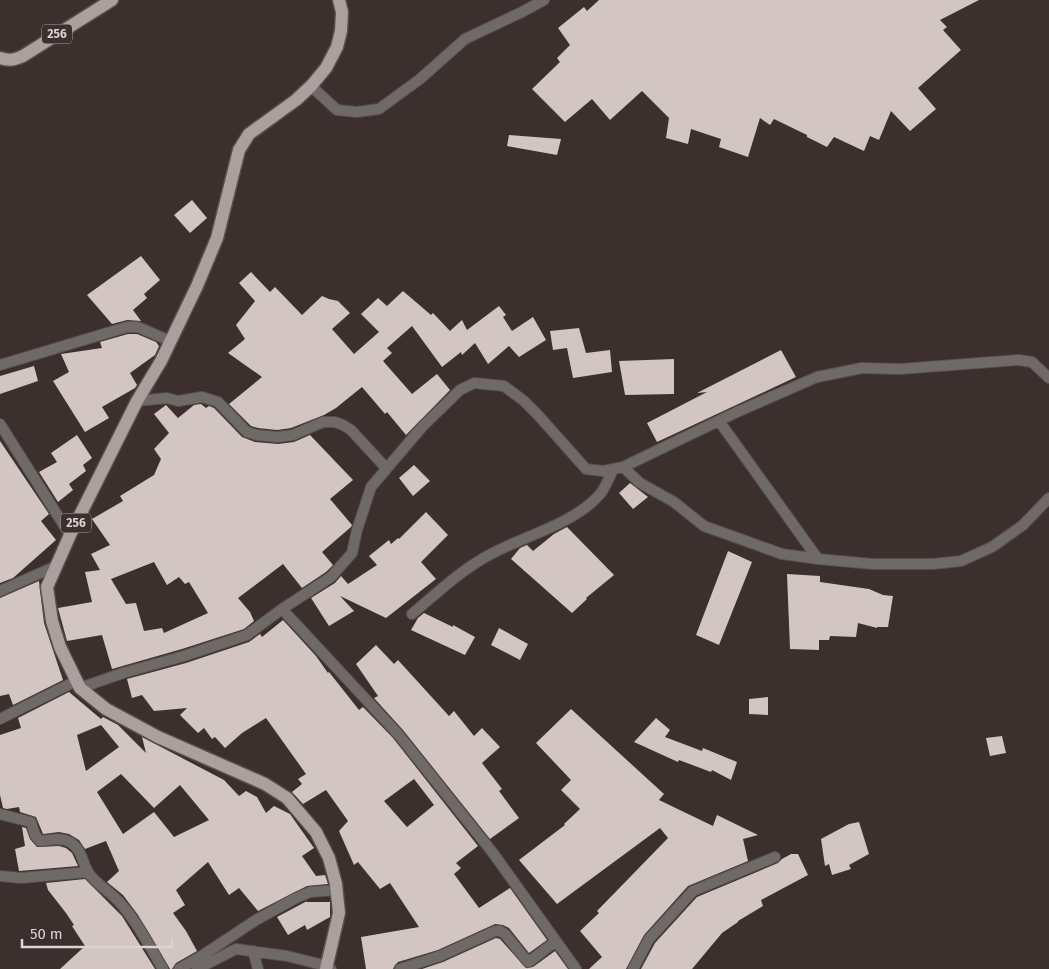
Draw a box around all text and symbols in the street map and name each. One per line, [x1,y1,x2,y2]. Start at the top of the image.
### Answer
road number: 256 [42,24,72,44]
road number: 256 [61,514,91,532]
scale bar [22,916,172,948]
text: 50 m [30,925,63,943]

